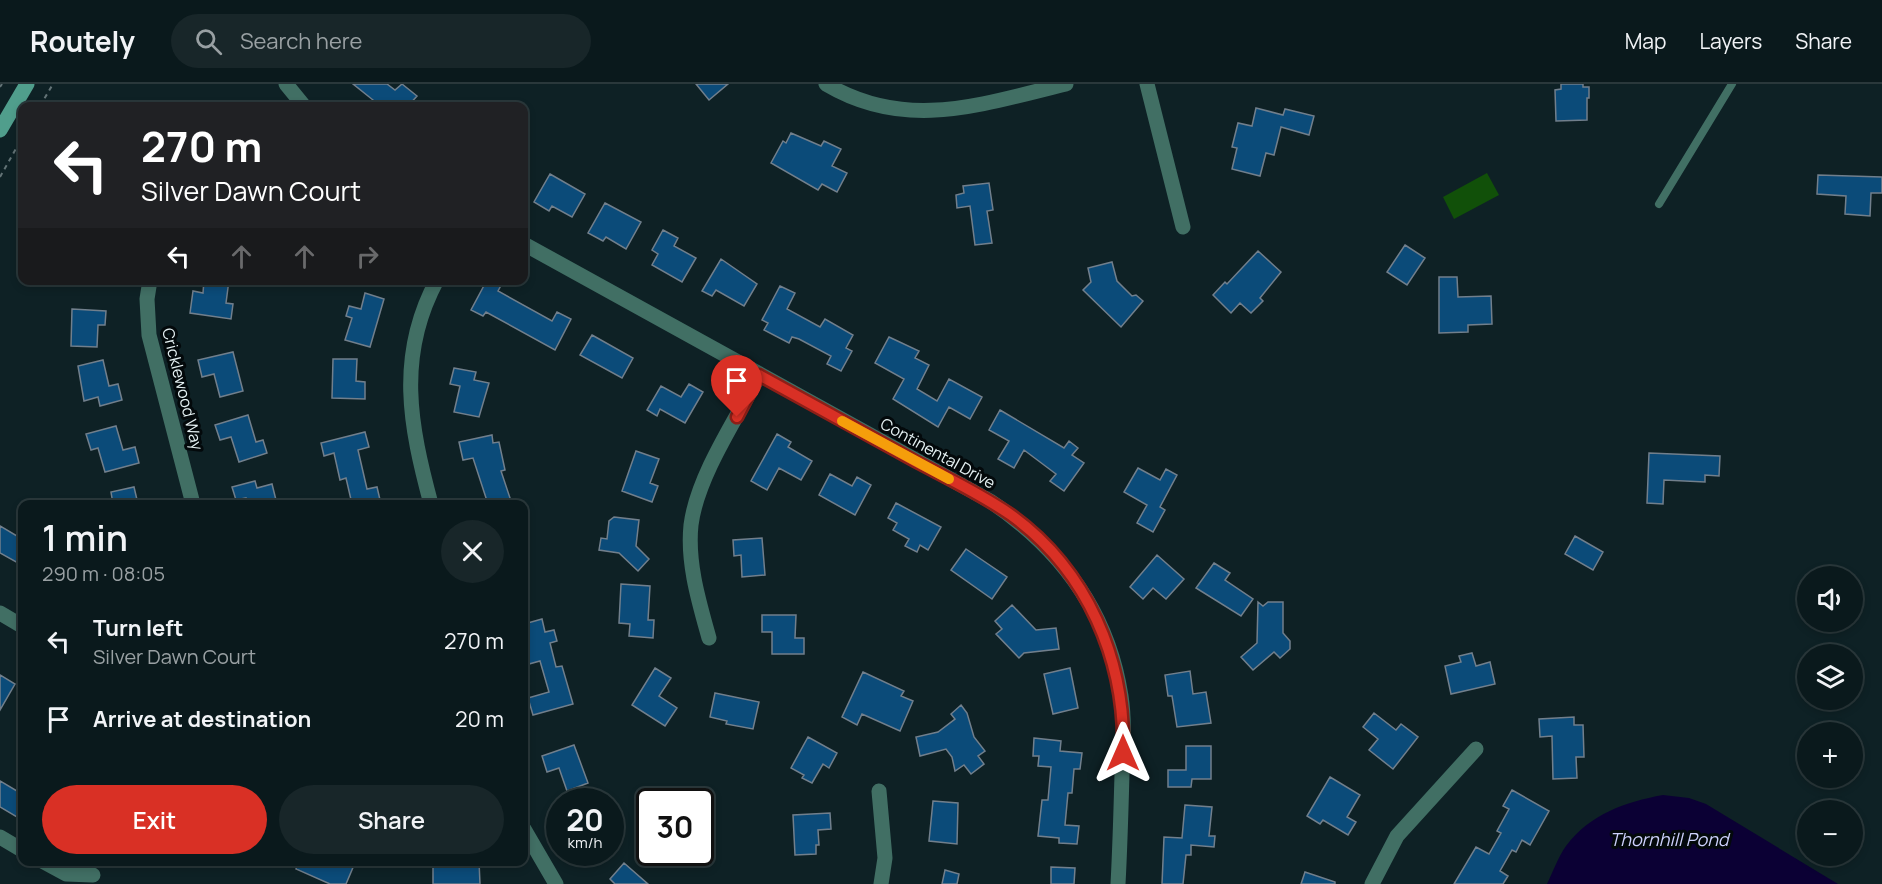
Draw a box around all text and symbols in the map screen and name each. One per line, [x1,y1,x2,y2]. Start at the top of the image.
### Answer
search box [171,14,591,68]
text: Routely [30,22,135,60]
icon: search [192,25,225,58]
text: Search here [240,26,362,56]
text: Map [1625,27,1666,55]
text: Layers [1699,27,1762,55]
text: Share [1795,27,1852,55]
text: 270 m [141,117,262,175]
icon: left [42,126,120,204]
text: Silver Dawn Court [141,172,361,209]
icon: left [162,240,195,273]
icon: ahead [225,240,258,273]
icon: ahead [288,240,321,273]
icon: right [351,240,384,273]
street label: Cricklewood Way [157,326,209,453]
pin [711,355,762,417]
icon: arrive [720,364,753,397]
street label: Continental Drive [877,412,999,494]
text: 1 min [42,513,128,562]
button: close [441,520,504,583]
text: 290 m · 08:05 [42,560,165,587]
map controls [1797,566,1863,866]
button: sound [1797,566,1863,632]
text: Turn left [93,613,183,643]
icon: left [42,625,75,658]
text: 270 m [444,626,504,656]
text: Silver Dawn Court [93,643,256,670]
button: layers [1797,644,1863,710]
icon: arrive [42,703,75,736]
text: Arrive at destination [93,704,311,734]
text: 20 m [455,704,504,734]
position arrow [1091,721,1155,785]
button: + [1797,722,1863,788]
button: Exit [42,785,267,854]
button: Share [279,785,504,854]
speed limit sign: 30 [636,788,714,866]
text: 20 [566,799,604,840]
button: − [1797,800,1863,866]
water label: Thornhill Pond [1610,827,1731,851]
text: km/h [568,832,602,853]

